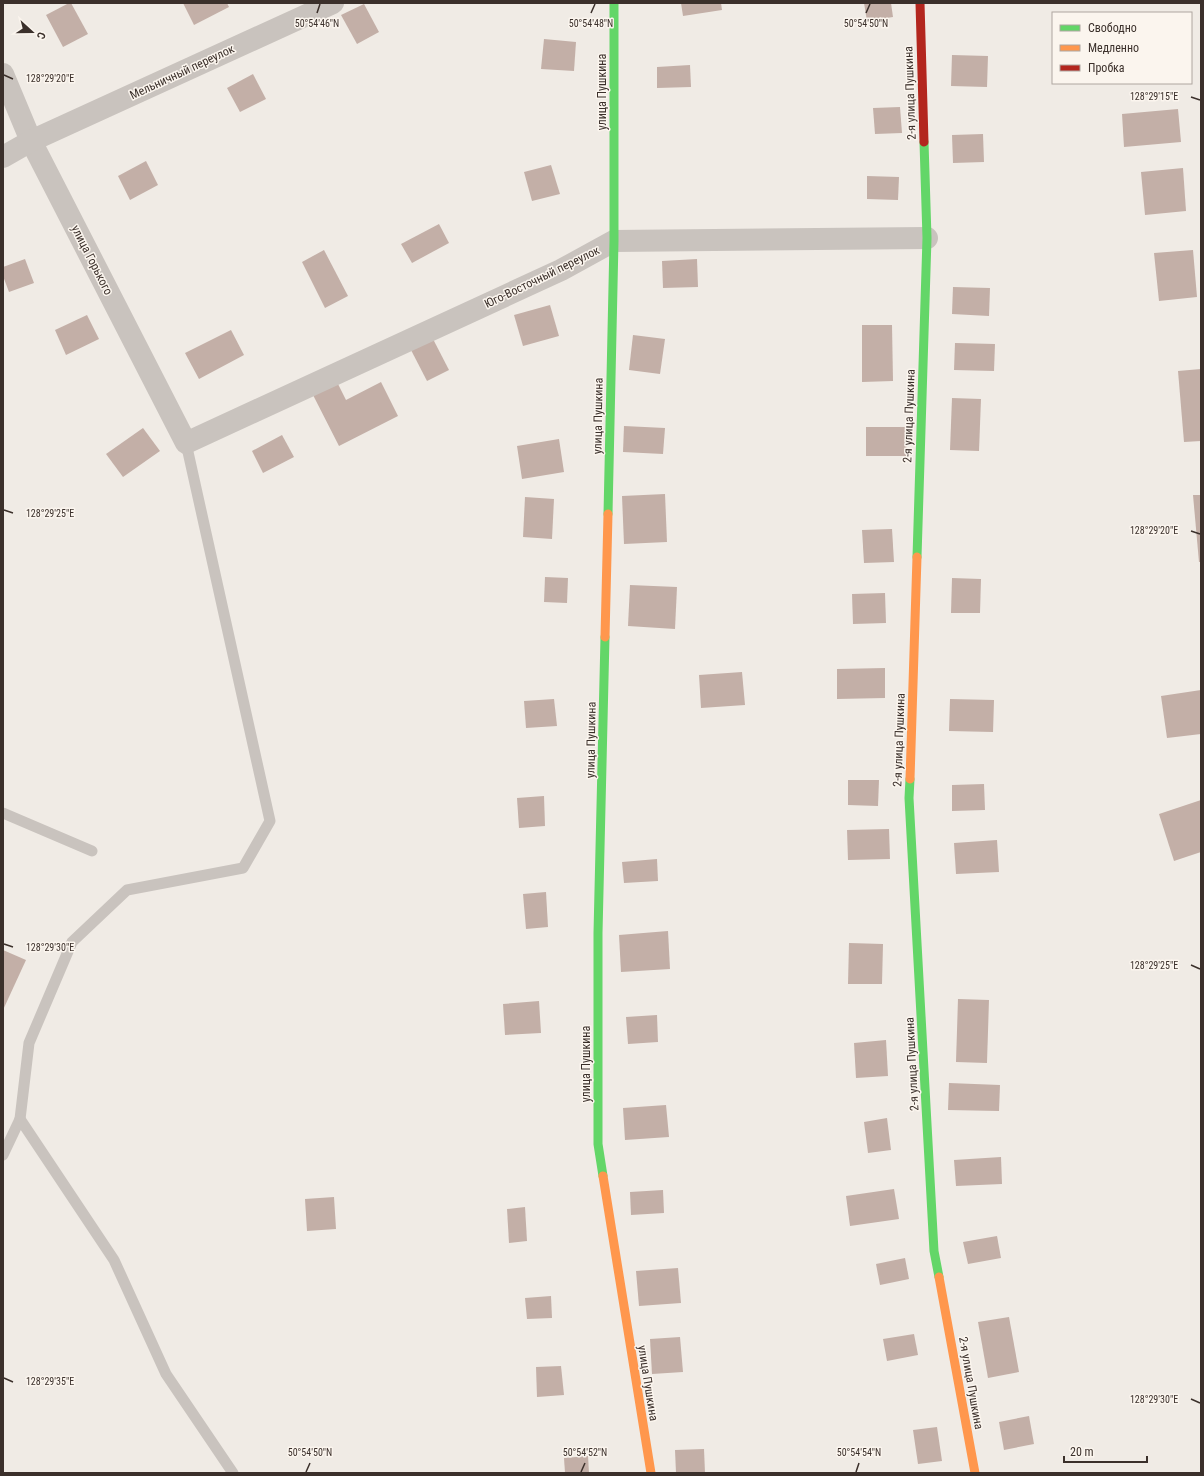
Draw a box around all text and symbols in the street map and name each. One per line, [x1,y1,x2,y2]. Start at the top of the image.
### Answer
north arrow [12,12,52,52]
legend [1052,12,1192,84]
text: 50°54'46"N [295,18,339,29]
text: 50°54'48"N [569,18,613,29]
text: 50°54'50"N [844,18,888,29]
text: Свободно [1088,21,1137,35]
text: С [34,30,48,41]
text: Медленно [1088,41,1139,55]
street label: Мельничный переулок [128,42,237,102]
street label: 2-я улица Пушкина [901,46,919,140]
street label: улица Пушкина [595,54,609,130]
text: Пробка [1088,61,1125,75]
text: 128°29'20"E [26,73,74,84]
text: 128°29'15"E [1130,91,1178,102]
street label: улица Горького [68,223,116,297]
street label: Юго-Восточный переулок [482,243,602,311]
street label: 2-я улица Пушкина [900,369,918,463]
street label: улица Пушкина [590,377,606,454]
text: 128°29'25"E [26,508,74,519]
text: 128°29'20"E [1130,525,1178,536]
street label: 2-я улица Пушкина [890,693,908,787]
street label: улица Пушкина [583,701,599,778]
text: 128°29'30"E [26,942,74,953]
text: 128°29'25"E [1130,960,1178,971]
street label: 2-я улица Пушкина [903,1017,921,1111]
street label: улица Пушкина [579,1026,593,1102]
street label: 2-я улица Пушкина [956,1336,986,1431]
street label: улица Пушкина [635,1344,661,1422]
text: 128°29'35"E [26,1376,74,1387]
text: 128°29'30"E [1130,1394,1178,1405]
scale bar [1064,1438,1147,1464]
text: 20 m [1070,1445,1094,1459]
text: 50°54'50"N [288,1447,332,1458]
text: 50°54'52"N [563,1447,607,1458]
text: 50°54'54"N [837,1447,881,1458]

